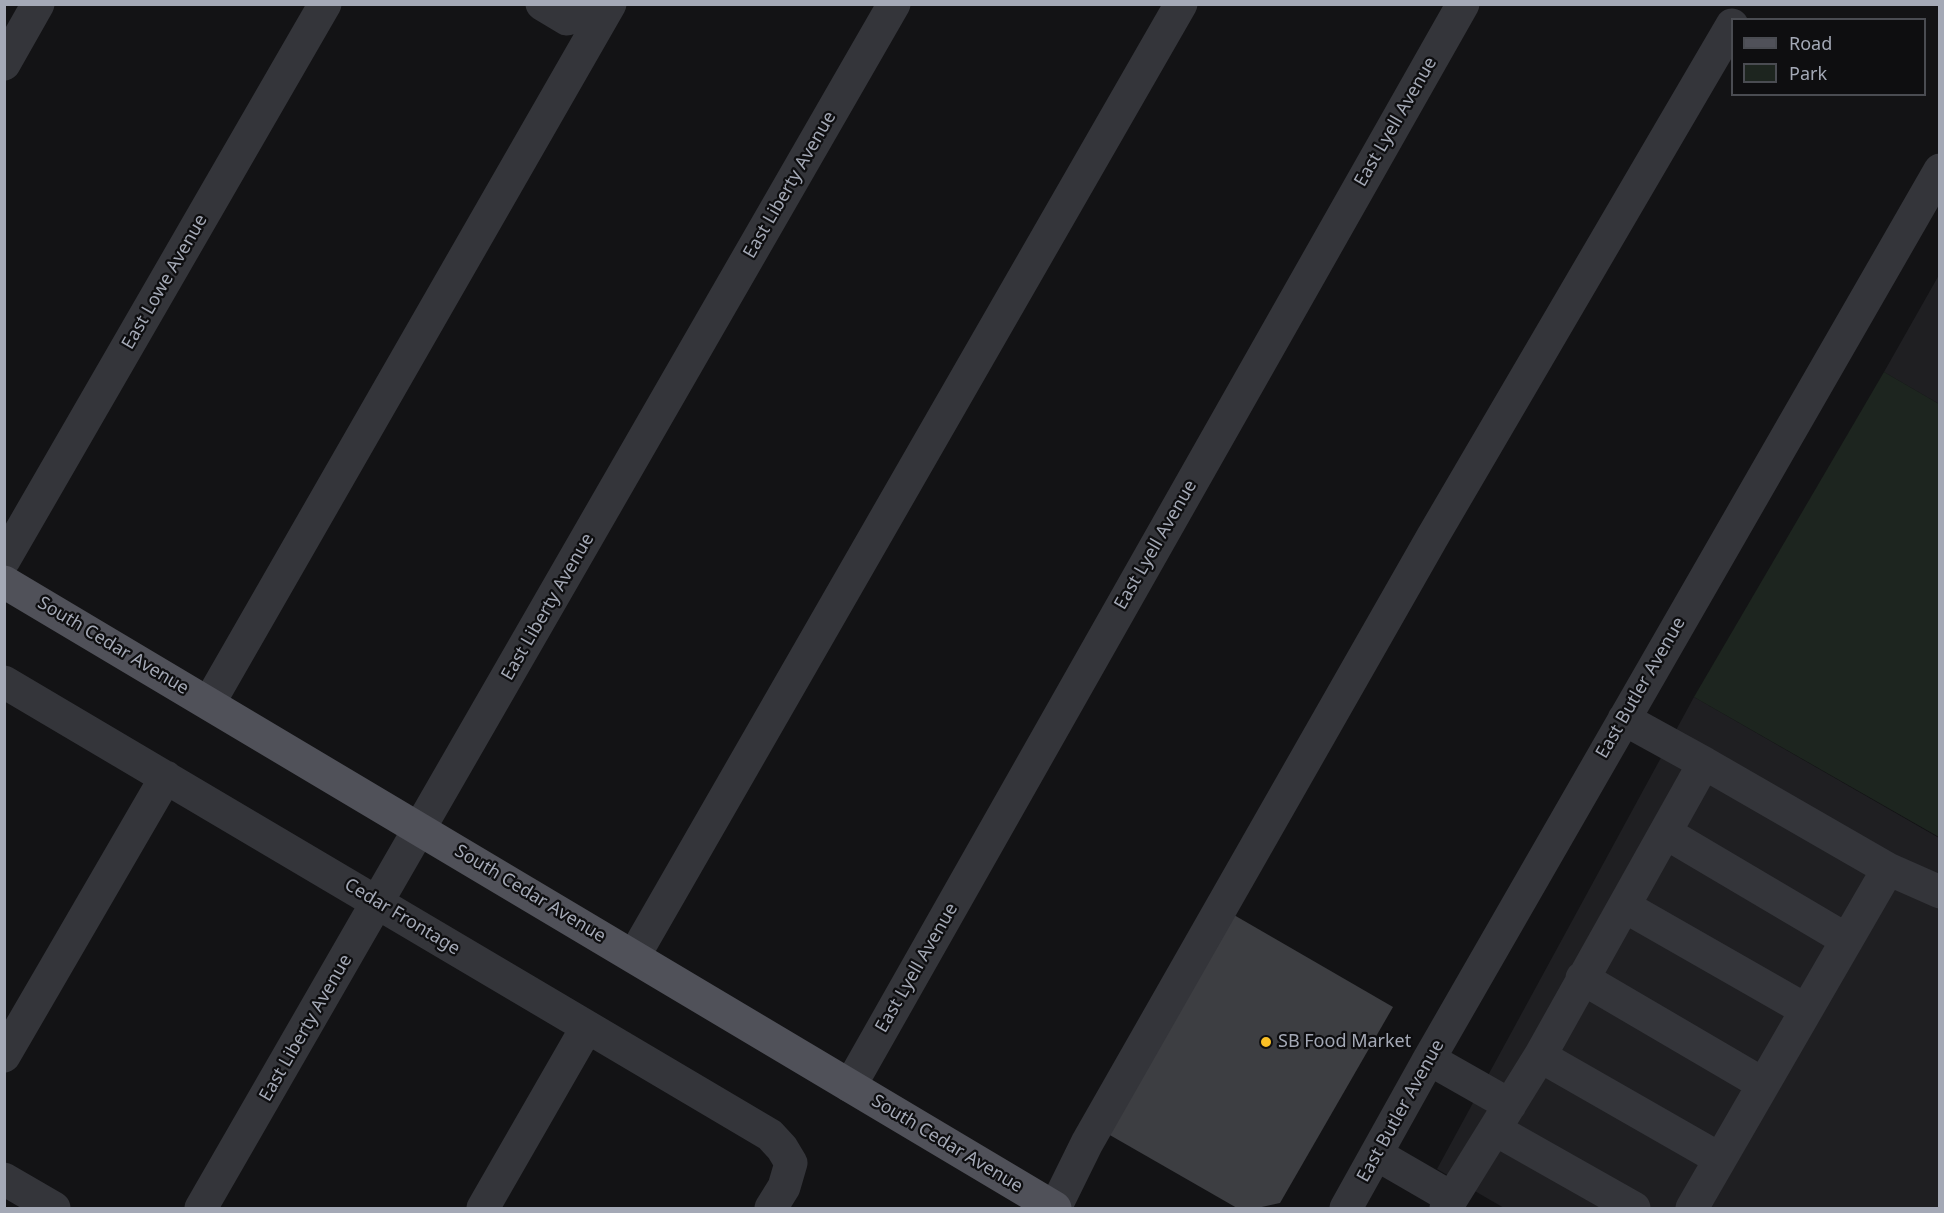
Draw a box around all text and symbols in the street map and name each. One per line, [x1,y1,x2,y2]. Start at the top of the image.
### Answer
legend [1731,18,1926,96]
text: Road [1789,31,1832,55]
street label: East Lyell Avenue [1350,53,1442,191]
text: Park [1789,61,1827,85]
street label: East Liberty Avenue [739,108,841,262]
street label: East Lowe Avenue [118,211,212,353]
street label: East Lyell Avenue [1110,476,1202,614]
street label: East Liberty Avenue [497,530,599,684]
street label: South Cedar Avenue [34,592,192,700]
street label: East Butler Avenue [1592,614,1690,762]
street label: South Cedar Avenue [451,840,609,948]
street label: Cedar Frontage [340,874,464,960]
street label: East Lyell Avenue [871,899,963,1037]
street label: East Liberty Avenue [255,951,357,1105]
place label: SB Food Market [1278,1031,1411,1053]
marker: SB Food Market [1259,1035,1273,1049]
street label: East Butler Avenue [1353,1036,1449,1186]
street label: South Cedar Avenue [868,1090,1026,1198]

